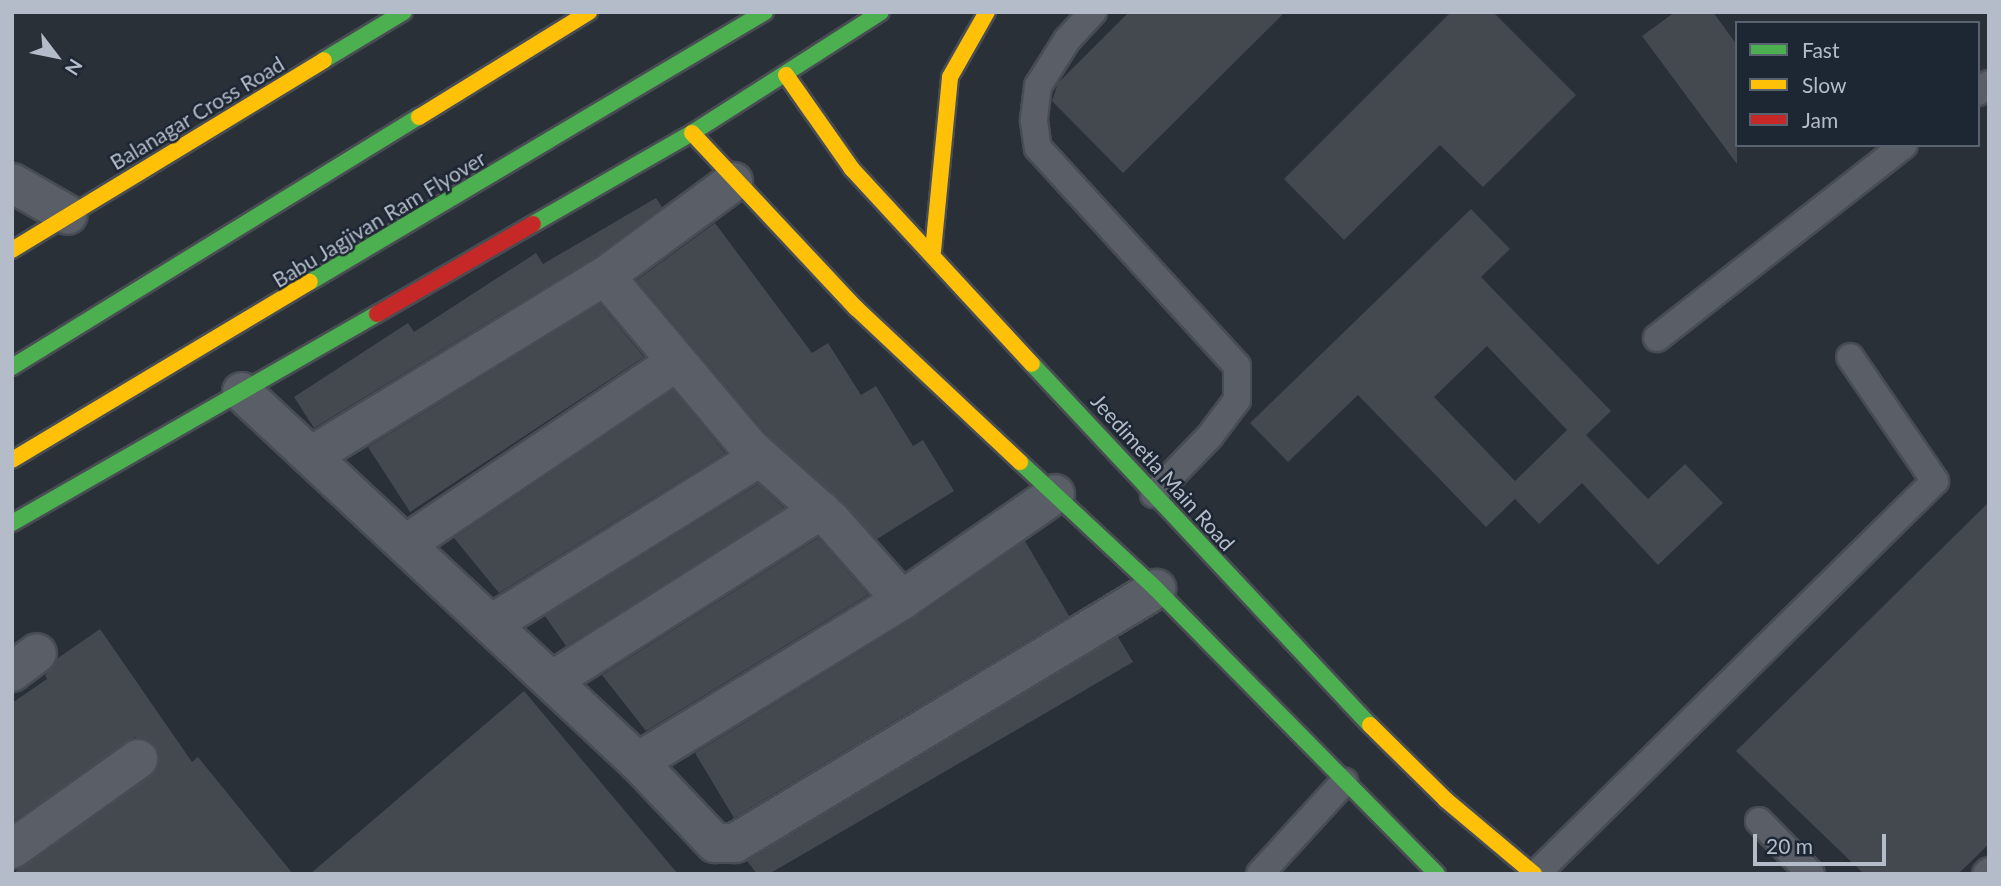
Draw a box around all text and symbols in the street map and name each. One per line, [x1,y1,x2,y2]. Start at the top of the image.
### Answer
north arrow [21,21,91,91]
legend [1735,21,1980,147]
text: Fast [1802,37,1839,62]
street label: Balanagar Cross Road [105,51,289,175]
text: N [61,55,88,80]
text: Slow [1802,72,1846,97]
text: Jam [1802,107,1838,132]
street label: Babu Jagjivan Ram Flyover [268,145,490,293]
street label: Jeedimetla Main Road [1086,388,1240,556]
scale bar [1756,820,1889,864]
text: 20 m [1766,833,1813,858]

